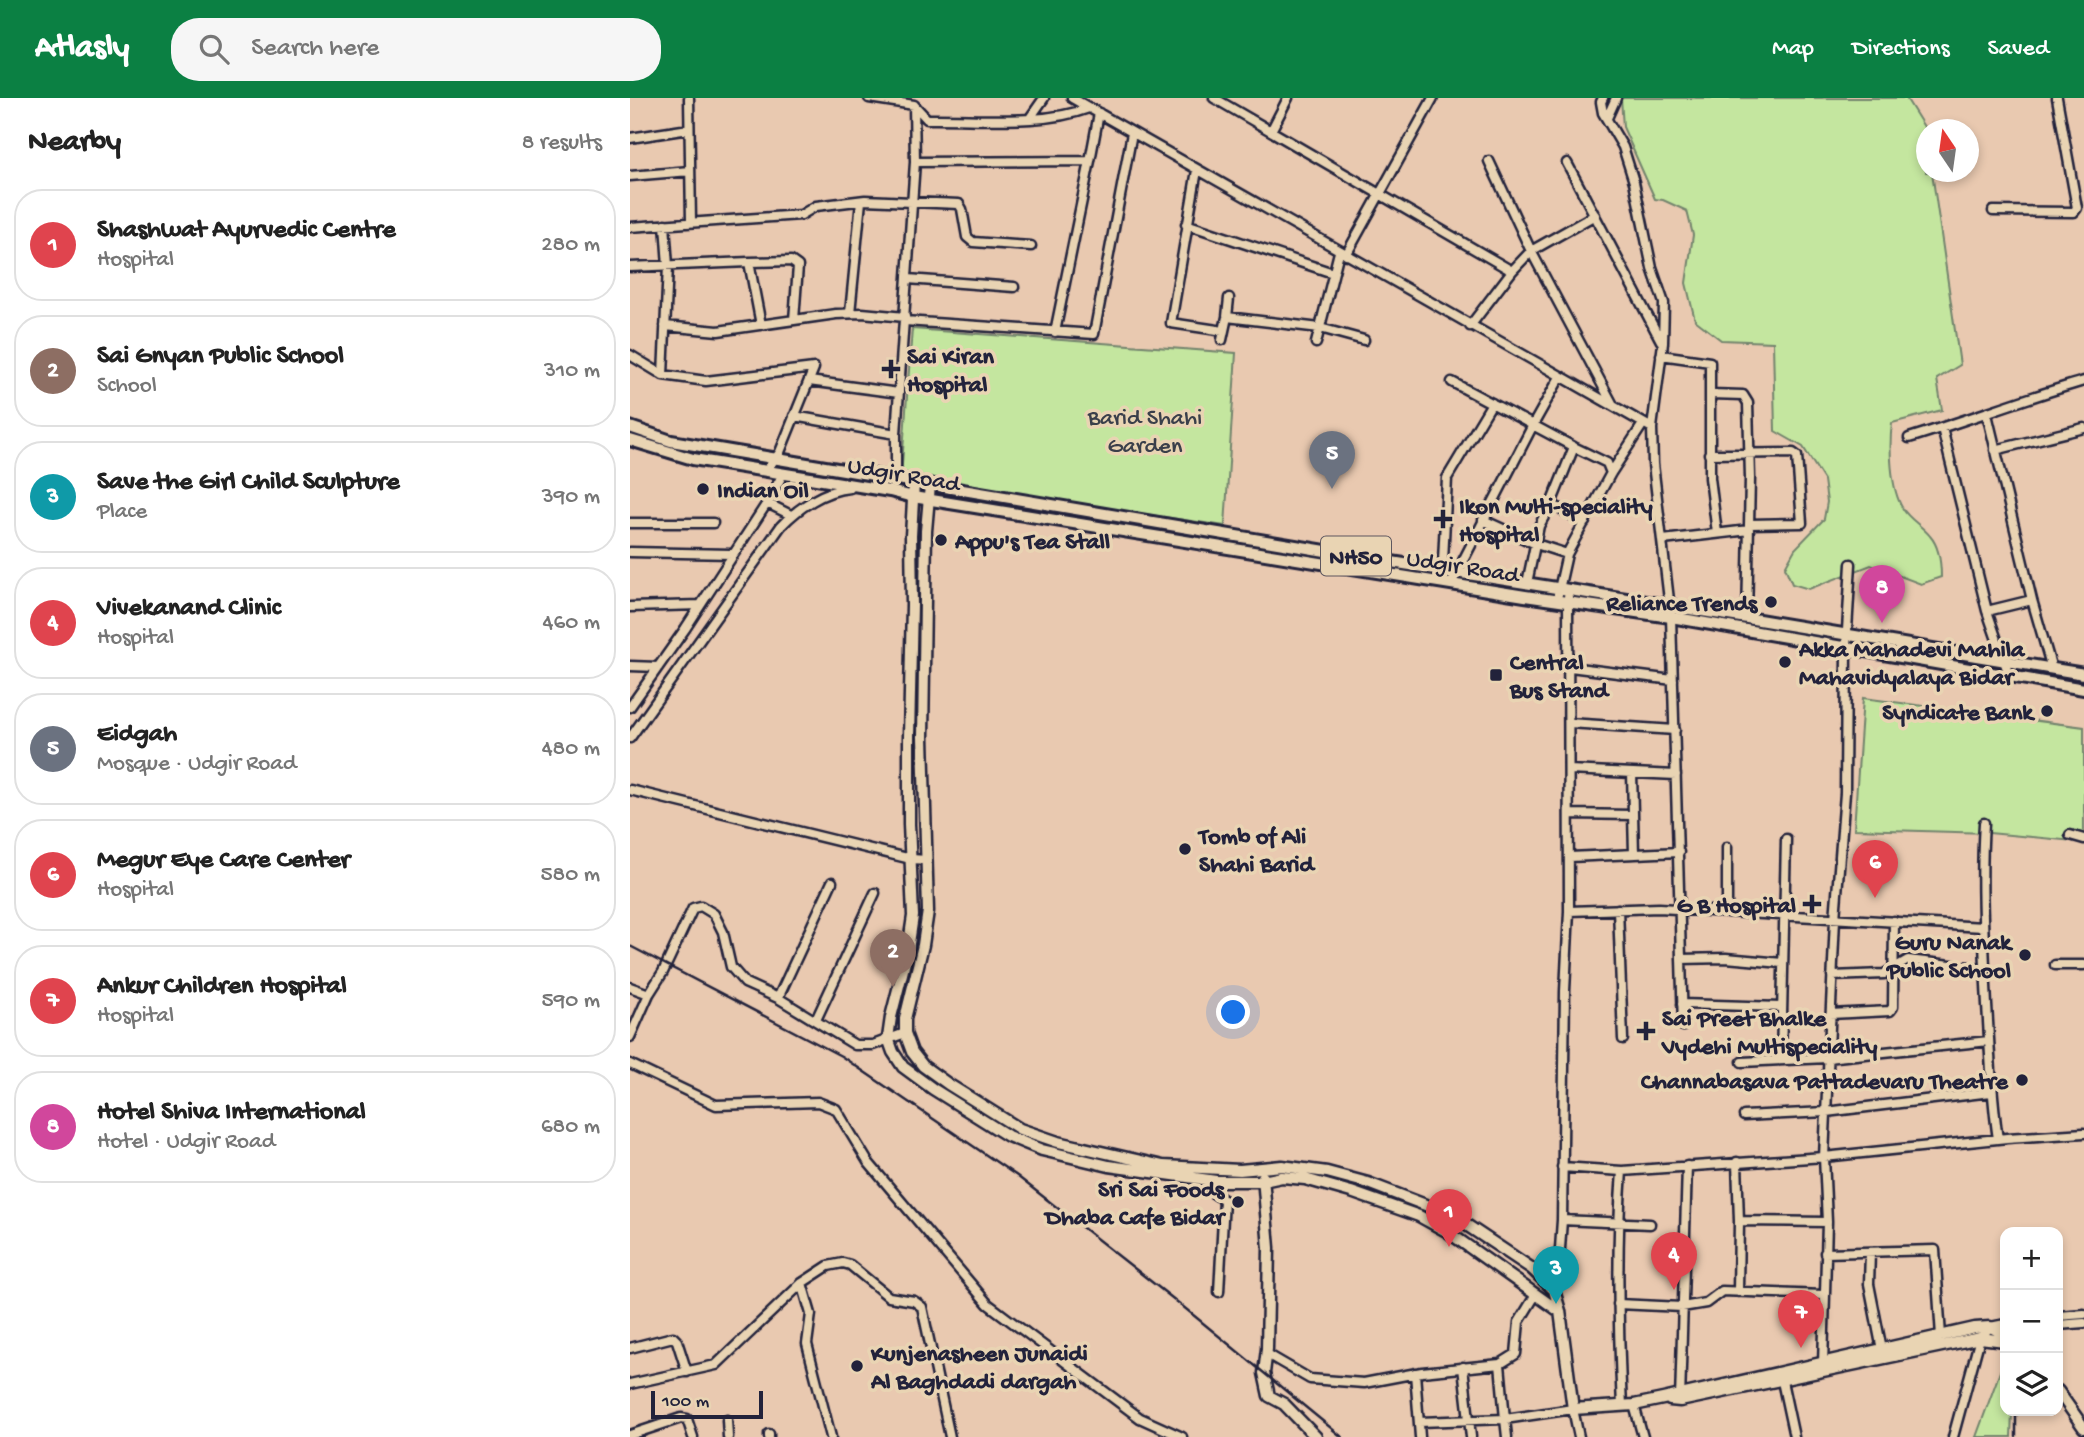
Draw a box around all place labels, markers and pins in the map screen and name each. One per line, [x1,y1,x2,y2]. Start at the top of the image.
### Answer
place label: Sai Kiran Hospital [907,344,995,401]
marker: Sai Kiran Hospital [881,359,901,379]
pin: 5 [1309,431,1355,489]
place label: Indian Oil [717,478,809,507]
marker: Indian Oil [695,481,711,497]
place label: Ikon Multi-speciality Hospital [1459,494,1653,551]
marker: Ikon Multi-speciality Hospital [1433,509,1453,529]
place label: Appu's Tea Stall [954,529,1110,558]
marker: Appu's Tea Stall [933,532,949,548]
pin: 8 [1859,565,1905,623]
place label: Reliance Trends [1605,591,1758,620]
marker: Reliance Trends [1763,594,1779,610]
place label: Akka Mahadevi Mahila Mahavidyalaya Bidar [1798,637,2026,694]
place label: Central Bus Stand [1509,650,1611,707]
marker: Akka Mahadevi Mahila Mahavidyalaya Bidar [1777,654,1793,670]
marker: Central Bus Stand [1488,667,1504,683]
place label: Syndicate Bank [1882,700,2036,729]
marker: Syndicate Bank [2039,703,2055,719]
place label: Tomb of Ali Shahi Barid [1197,824,1316,881]
pin: 6 [1852,840,1898,898]
marker: Tomb of Ali Shahi Barid [1177,841,1193,857]
place label: G B Hospital [1677,893,1796,922]
marker: G B Hospital [1802,894,1822,914]
pin: 2 [870,929,916,987]
place label: Guru Nanak Public School [1885,930,2014,987]
marker: Guru Nanak Public School [2017,947,2033,963]
place label: Sai Preet Bhalke Vydehi Multispeciality [1661,1006,1878,1063]
marker: Sai Preet Bhalke Vydehi Multispeciality [1636,1021,1656,1041]
place label: Channabasava Pattadevaru Theatre [1641,1069,2010,1098]
marker: Channabasava Pattadevaru Theatre [2014,1072,2030,1088]
place label: Sri Sai Foods Dhaba Cafe Bidar [1043,1177,1227,1234]
pin: 1 [1426,1189,1472,1247]
marker: Sri Sai Foods Dhaba Cafe Bidar [1230,1194,1246,1210]
pin: 4 [1651,1232,1697,1290]
pin: 3 [1533,1246,1579,1304]
pin: 7 [1778,1290,1824,1348]
place label: Kunjenasheen Junaidi Al Baghdadi dargah [870,1341,1088,1398]
marker: Kunjenasheen Junaidi Al Baghdadi dargah [849,1358,865,1374]

